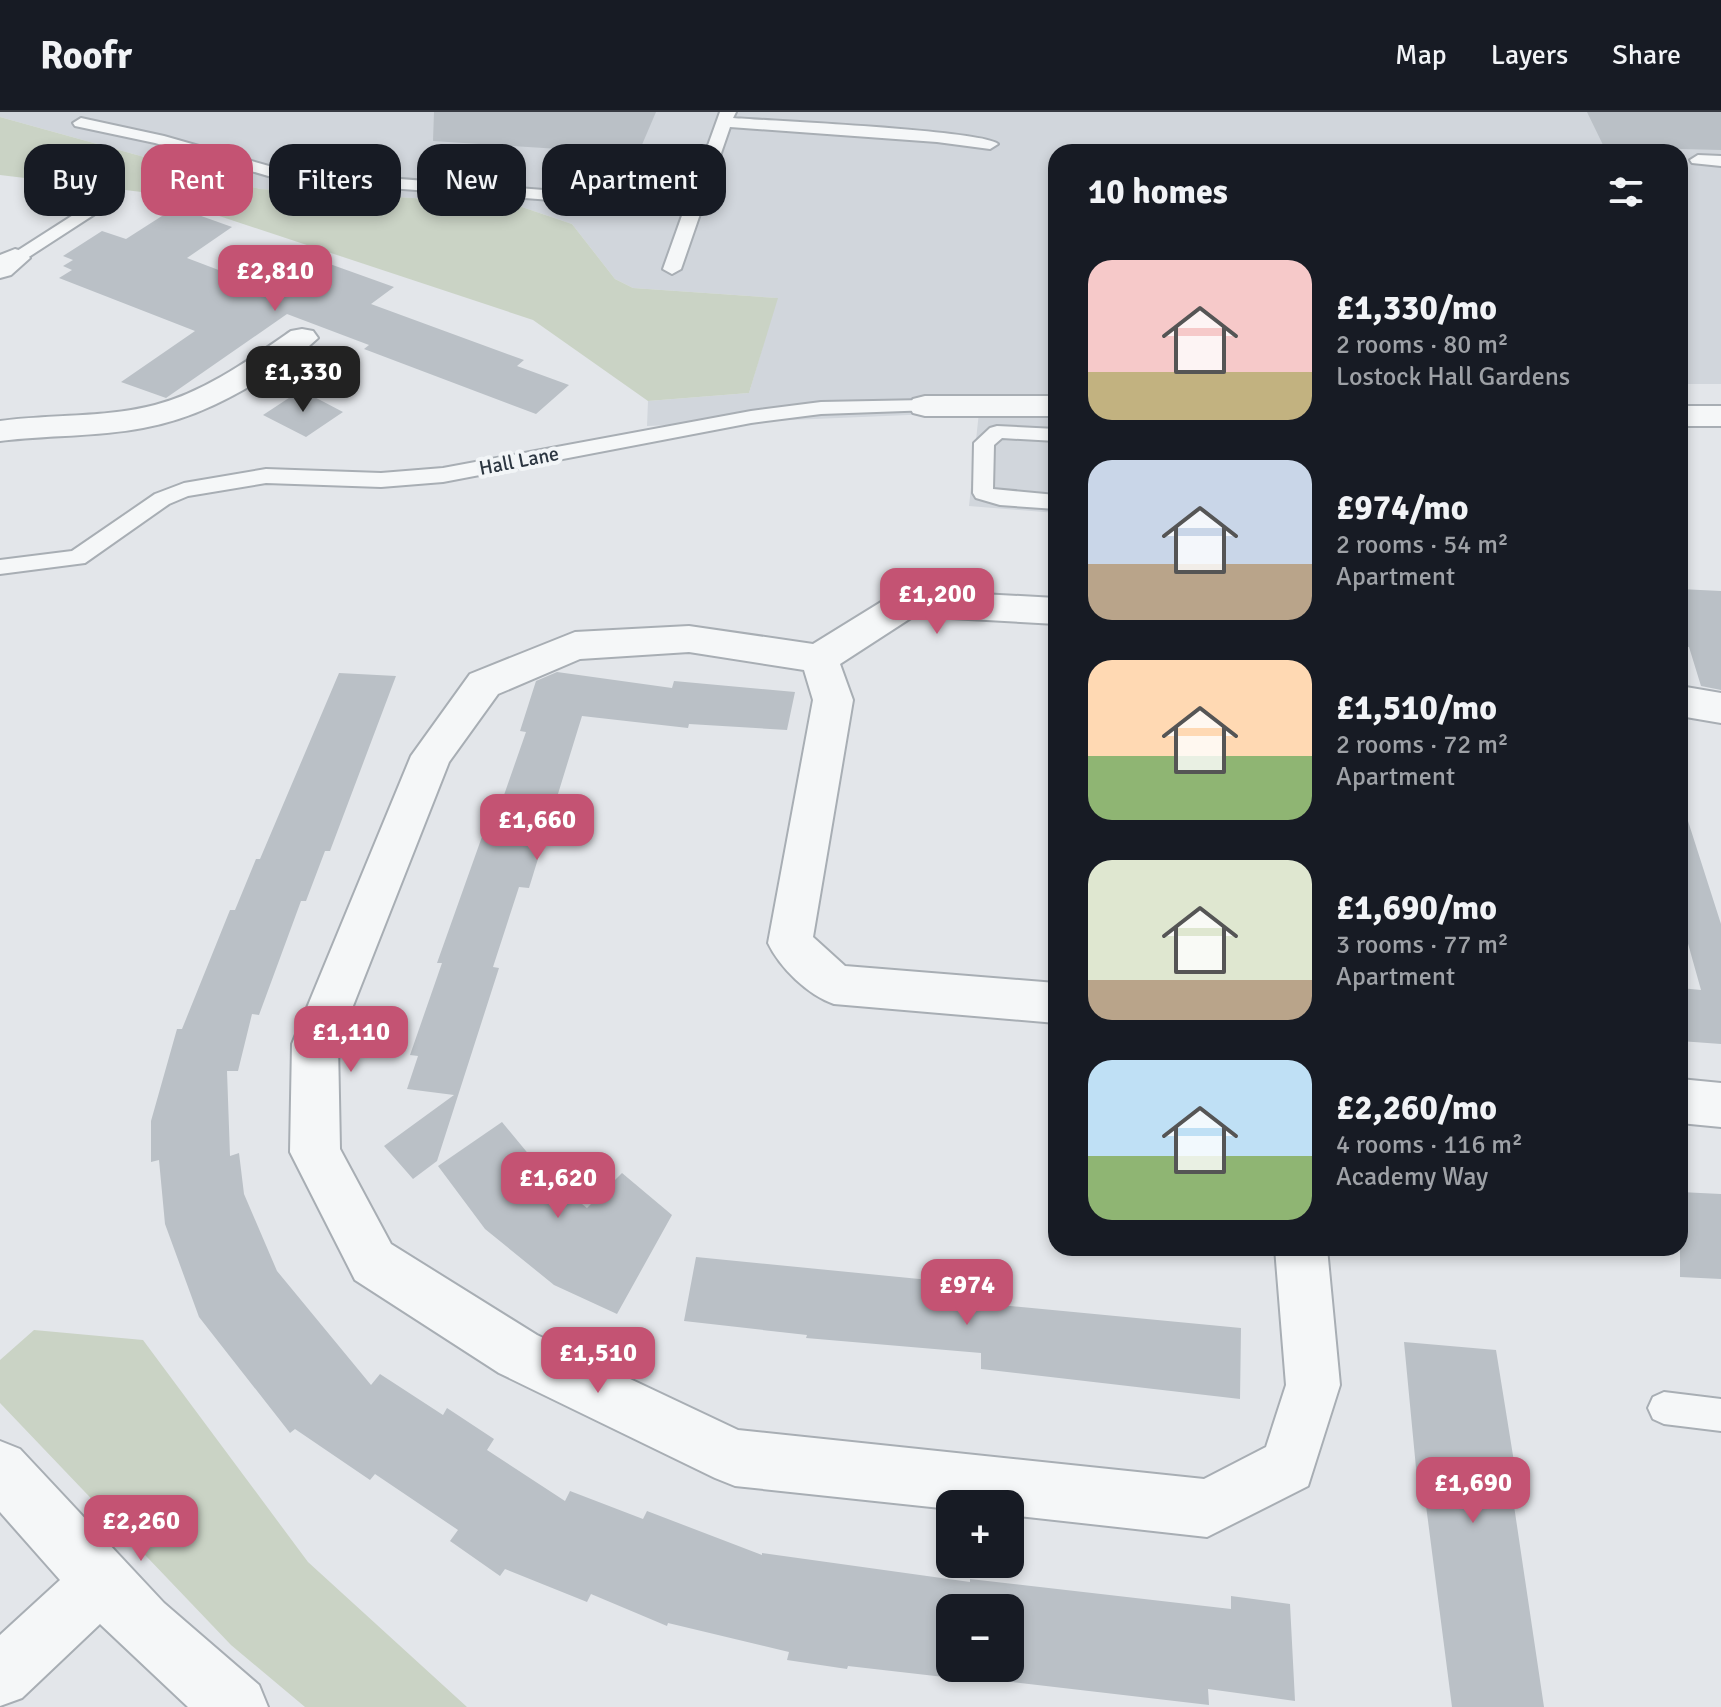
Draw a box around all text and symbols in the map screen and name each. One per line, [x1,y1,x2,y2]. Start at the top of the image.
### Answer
text: Roofr [40,32,132,79]
text: Map [1395,38,1447,72]
text: Layers [1491,38,1568,72]
text: Share [1612,38,1681,72]
chip: Buy [24,144,125,216]
chip: Rent [141,144,253,216]
chip: Filters [269,144,401,216]
chip: New [417,144,526,216]
chip: Apartment [542,144,726,216]
icon: filters [1604,170,1648,214]
text: 10 homes [1088,171,1228,213]
pin: £2,810 [210,245,340,313]
text: £2,810 [236,255,314,287]
text: £1,330/mo [1336,287,1497,329]
icon: home [1152,292,1248,388]
text: 2 rooms · 80 m² [1336,329,1509,361]
pin: £1,330 [238,346,368,414]
text: £1,330 [264,356,342,388]
text: Lostock Hall Gardens [1336,361,1570,393]
street label: Hall Lane [477,441,561,481]
text: £974/mo [1336,487,1469,529]
icon: home [1152,492,1248,588]
text: 2 rooms · 54 m² [1336,529,1509,561]
text: Apartment [1336,561,1455,593]
pin: £1,200 [872,568,1002,636]
text: £1,200 [898,578,976,610]
text: £1,510/mo [1336,687,1497,729]
icon: home [1152,692,1248,788]
text: 2 rooms · 72 m² [1336,729,1509,761]
text: Apartment [1336,761,1455,793]
pin: £1,660 [472,794,602,862]
text: £1,660 [498,804,576,836]
text: £1,690/mo [1336,887,1497,929]
icon: home [1152,892,1248,988]
text: 3 rooms · 77 m² [1336,929,1509,961]
text: Apartment [1336,961,1455,993]
pin: £1,110 [286,1006,416,1074]
text: £1,110 [312,1016,390,1048]
text: £2,260/mo [1336,1087,1497,1129]
icon: home [1152,1092,1248,1188]
text: 4 rooms · 116 m² [1336,1129,1523,1161]
pin: £1,620 [493,1152,623,1220]
text: Academy Way [1336,1161,1488,1193]
text: £1,620 [519,1162,597,1194]
pin: £974 [920,1259,1014,1327]
text: £974 [939,1269,995,1301]
pin: £1,510 [533,1327,663,1395]
text: £1,510 [559,1337,637,1369]
pin: £1,690 [1408,1457,1538,1525]
text: £1,690 [1434,1467,1512,1499]
map controls [936,1490,1024,1682]
button: + [936,1490,1024,1578]
pin: £2,260 [76,1495,206,1563]
text: £2,260 [102,1505,180,1537]
button: − [936,1594,1024,1682]

